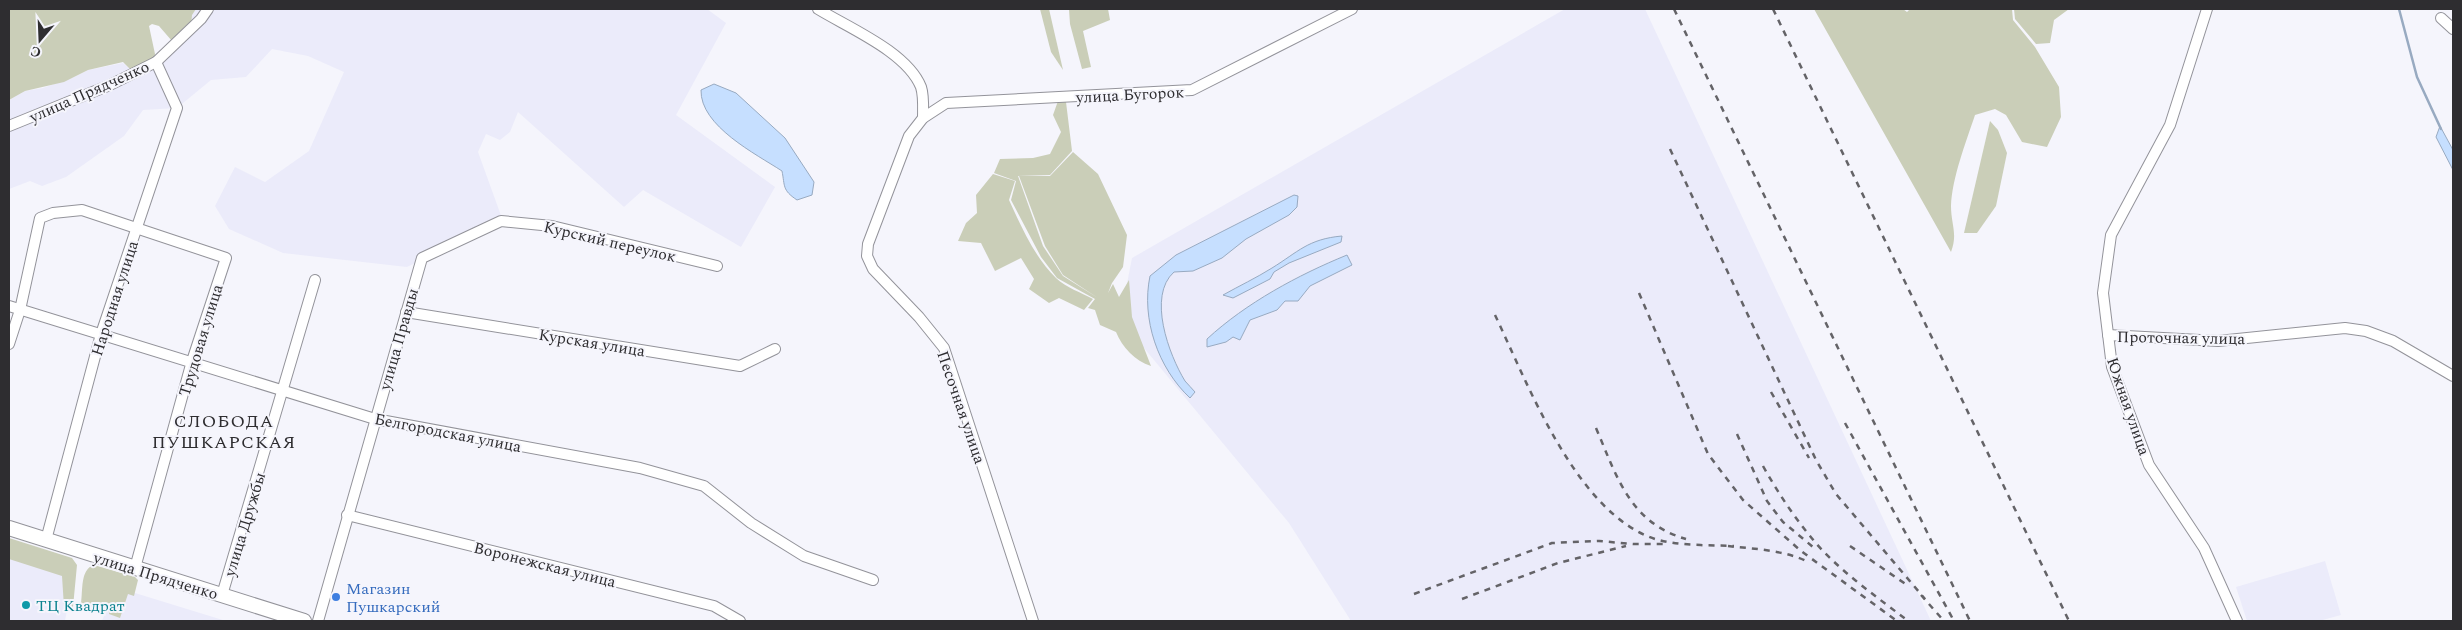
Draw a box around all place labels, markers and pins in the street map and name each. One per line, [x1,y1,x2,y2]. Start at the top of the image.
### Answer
place label: Магазин Пушкарский [346,577,441,619]
marker: Магазин Пушкарский [330,591,342,603]
place label: ТЦ Квадрат [36,594,125,618]
marker: ТЦ Квадрат [20,599,32,611]

